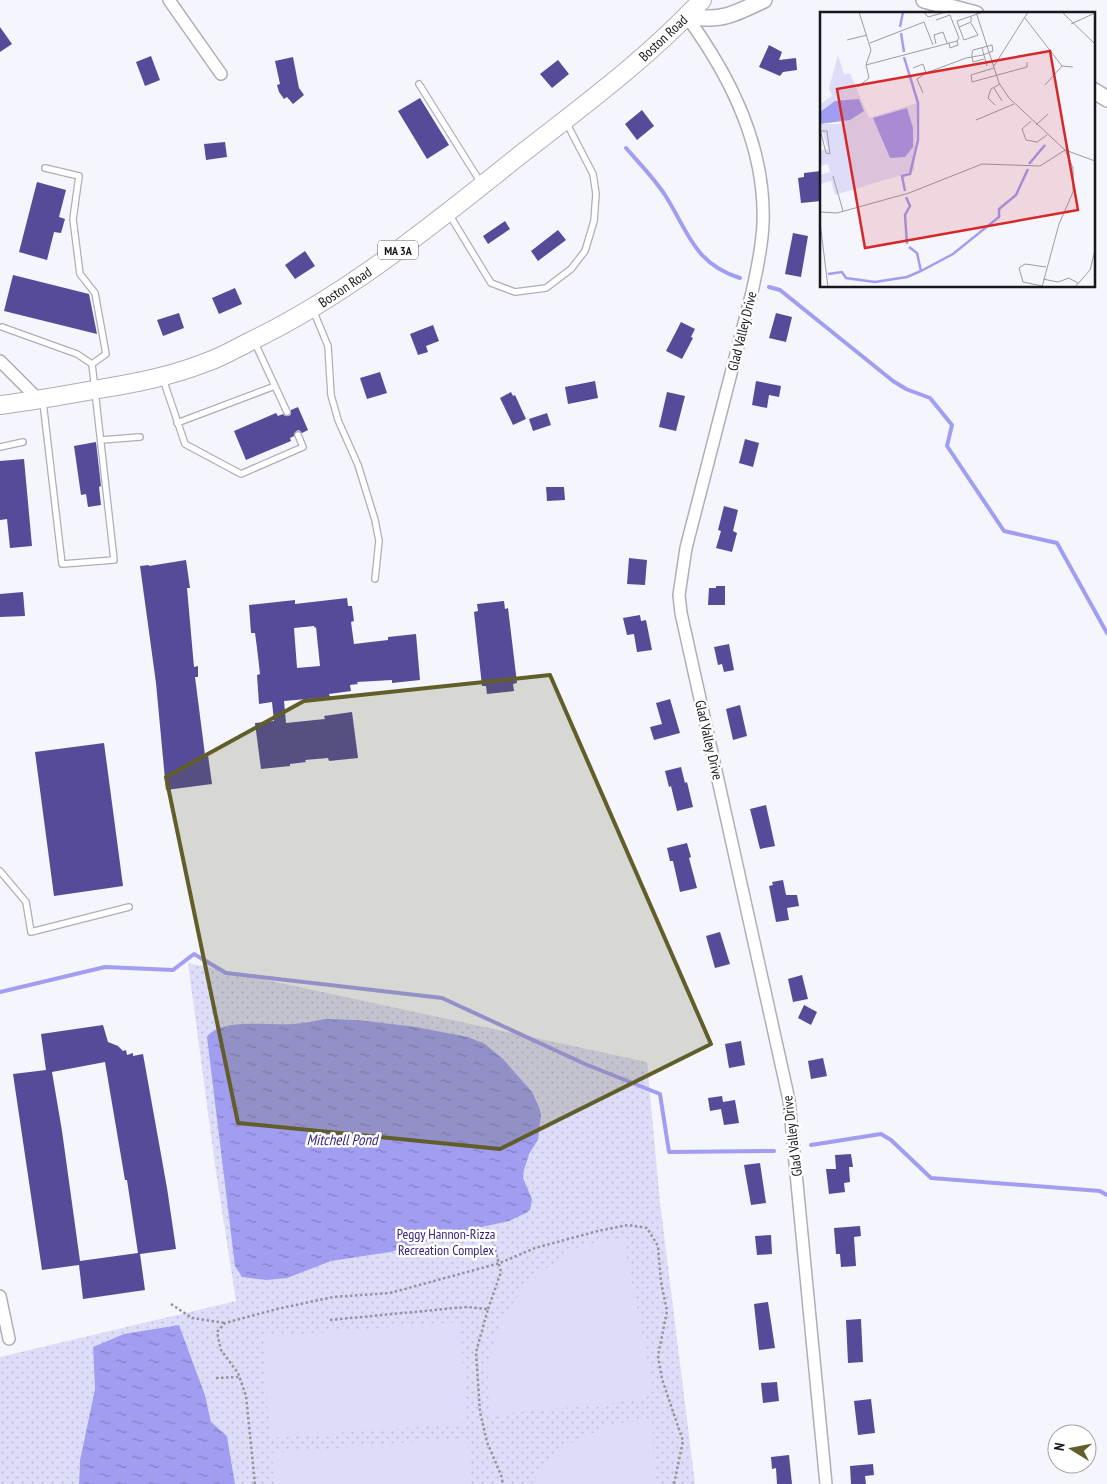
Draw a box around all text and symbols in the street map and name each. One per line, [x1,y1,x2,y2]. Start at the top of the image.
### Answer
street label: Boston Road [635,11,691,65]
inset map [820,12,1094,288]
road number: MA 3A [378,240,418,260]
street label: Boston Road [315,263,375,311]
street label: Glad Valley Drive [723,289,761,373]
street label: Glad Valley Drive [691,698,727,782]
street label: Glad Valley Drive [778,1094,806,1177]
water label: Mitchell Pond [306,1130,380,1149]
park label: Peggy Hannon-Rizza Recreation Complex [397,1225,495,1259]
north arrow [1047,1424,1097,1474]
text: N [1050,1441,1069,1452]

